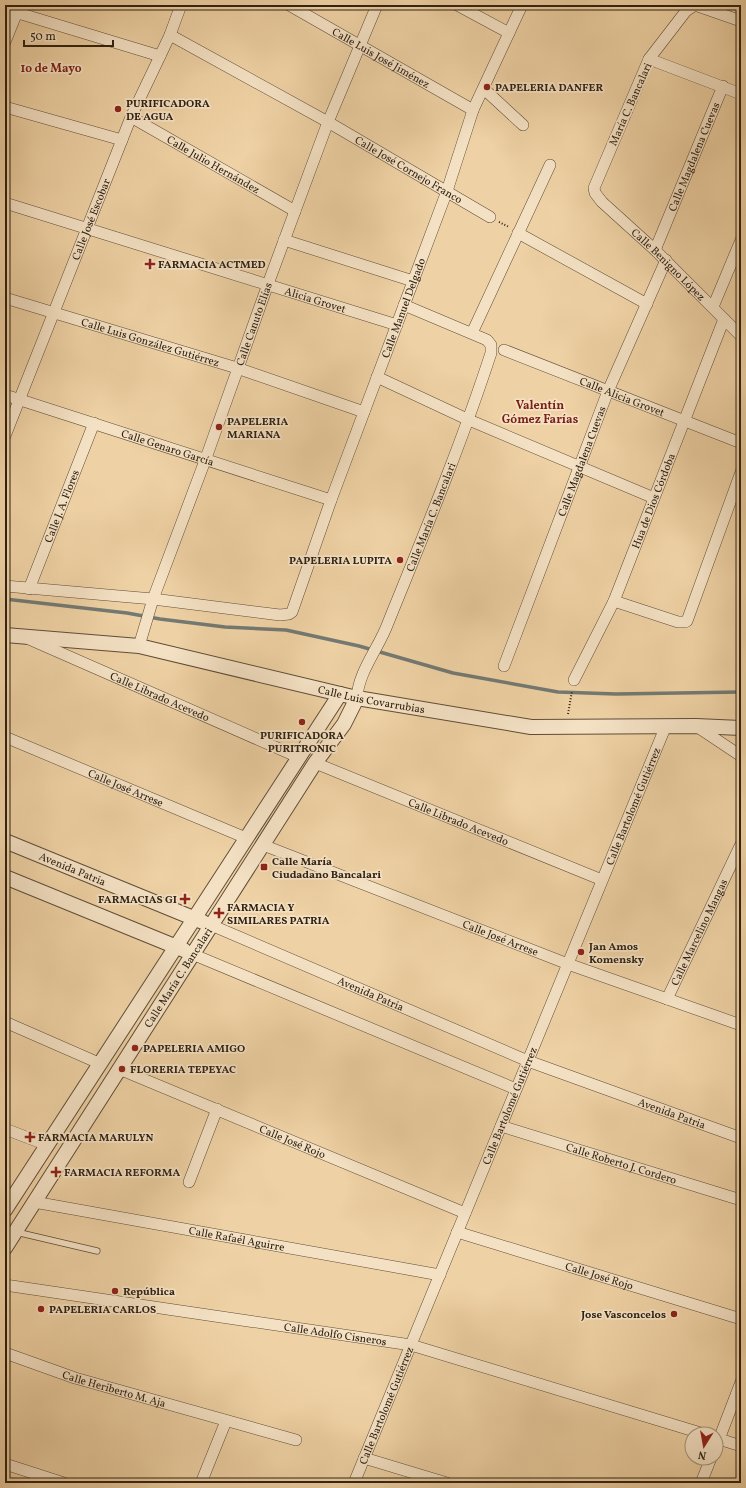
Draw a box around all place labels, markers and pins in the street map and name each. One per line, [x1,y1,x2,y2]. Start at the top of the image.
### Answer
place label: PAPELERIA DANFER [495,81,603,96]
marker: PAPELERIA DANFER [482,82,492,92]
place label: PURIFICADORA DE AGUA [126,97,210,125]
marker: PURIFICADORA DE AGUA [113,104,123,114]
place label: FARMACIA ACTMED [158,258,266,273]
marker: FARMACIA ACTMED [145,259,155,269]
place label: PAPELERIA MARIANA [227,415,289,443]
marker: PAPELERIA MARIANA [214,422,224,432]
place label: PAPELERIA LUPITA [289,554,392,569]
marker: PAPELERIA LUPITA [395,555,405,565]
marker: PURIFICADORA PURITRONIC [297,717,307,727]
place label: PURIFICADORA PURITRONIC [260,729,344,757]
place label: Calle María Ciudadano Bancalari [272,855,381,883]
marker: Calle María Ciudadano Bancalari [259,862,269,872]
place label: FARMACIAS GI [98,893,177,908]
marker: FARMACIAS GI [180,894,190,904]
place label: FARMACIA Y SIMILARES PATRIA [227,901,330,929]
marker: FARMACIA Y SIMILARES PATRIA [214,908,224,918]
place label: Jan Amos Komensky [588,940,645,968]
marker: Jan Amos Komensky [576,947,586,957]
place label: PAPELERIA AMIGO [143,1042,245,1057]
marker: PAPELERIA AMIGO [130,1043,140,1053]
place label: FLORERIA TEPEYAC [130,1063,236,1078]
marker: FLORERIA TEPEYAC [117,1064,127,1074]
place label: FARMACIA MARULYN [38,1131,153,1146]
marker: FARMACIA MARULYN [25,1132,35,1142]
place label: FARMACIA REFORMA [64,1166,180,1181]
marker: FARMACIA REFORMA [51,1167,61,1177]
place label: República [123,1285,175,1300]
marker: República [110,1286,120,1296]
place label: PAPELERIA CARLOS [49,1303,156,1318]
marker: PAPELERIA CARLOS [36,1304,46,1314]
place label: Jose Vasconcelos [580,1308,666,1323]
marker: Jose Vasconcelos [669,1309,679,1319]

